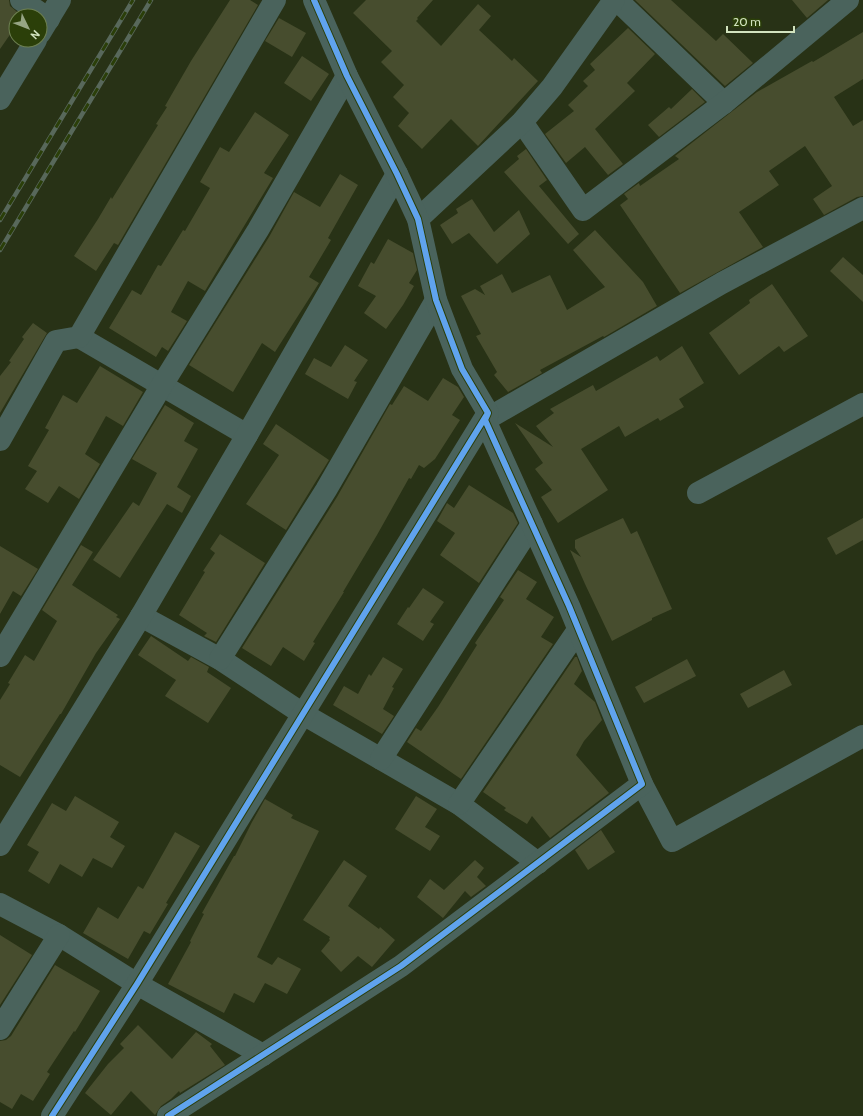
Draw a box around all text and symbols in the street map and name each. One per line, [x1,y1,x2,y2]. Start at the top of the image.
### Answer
north arrow [8,8,48,48]
scale bar [727,8,794,34]
text: 20 m [733,14,761,29]
text: N [28,27,43,42]

